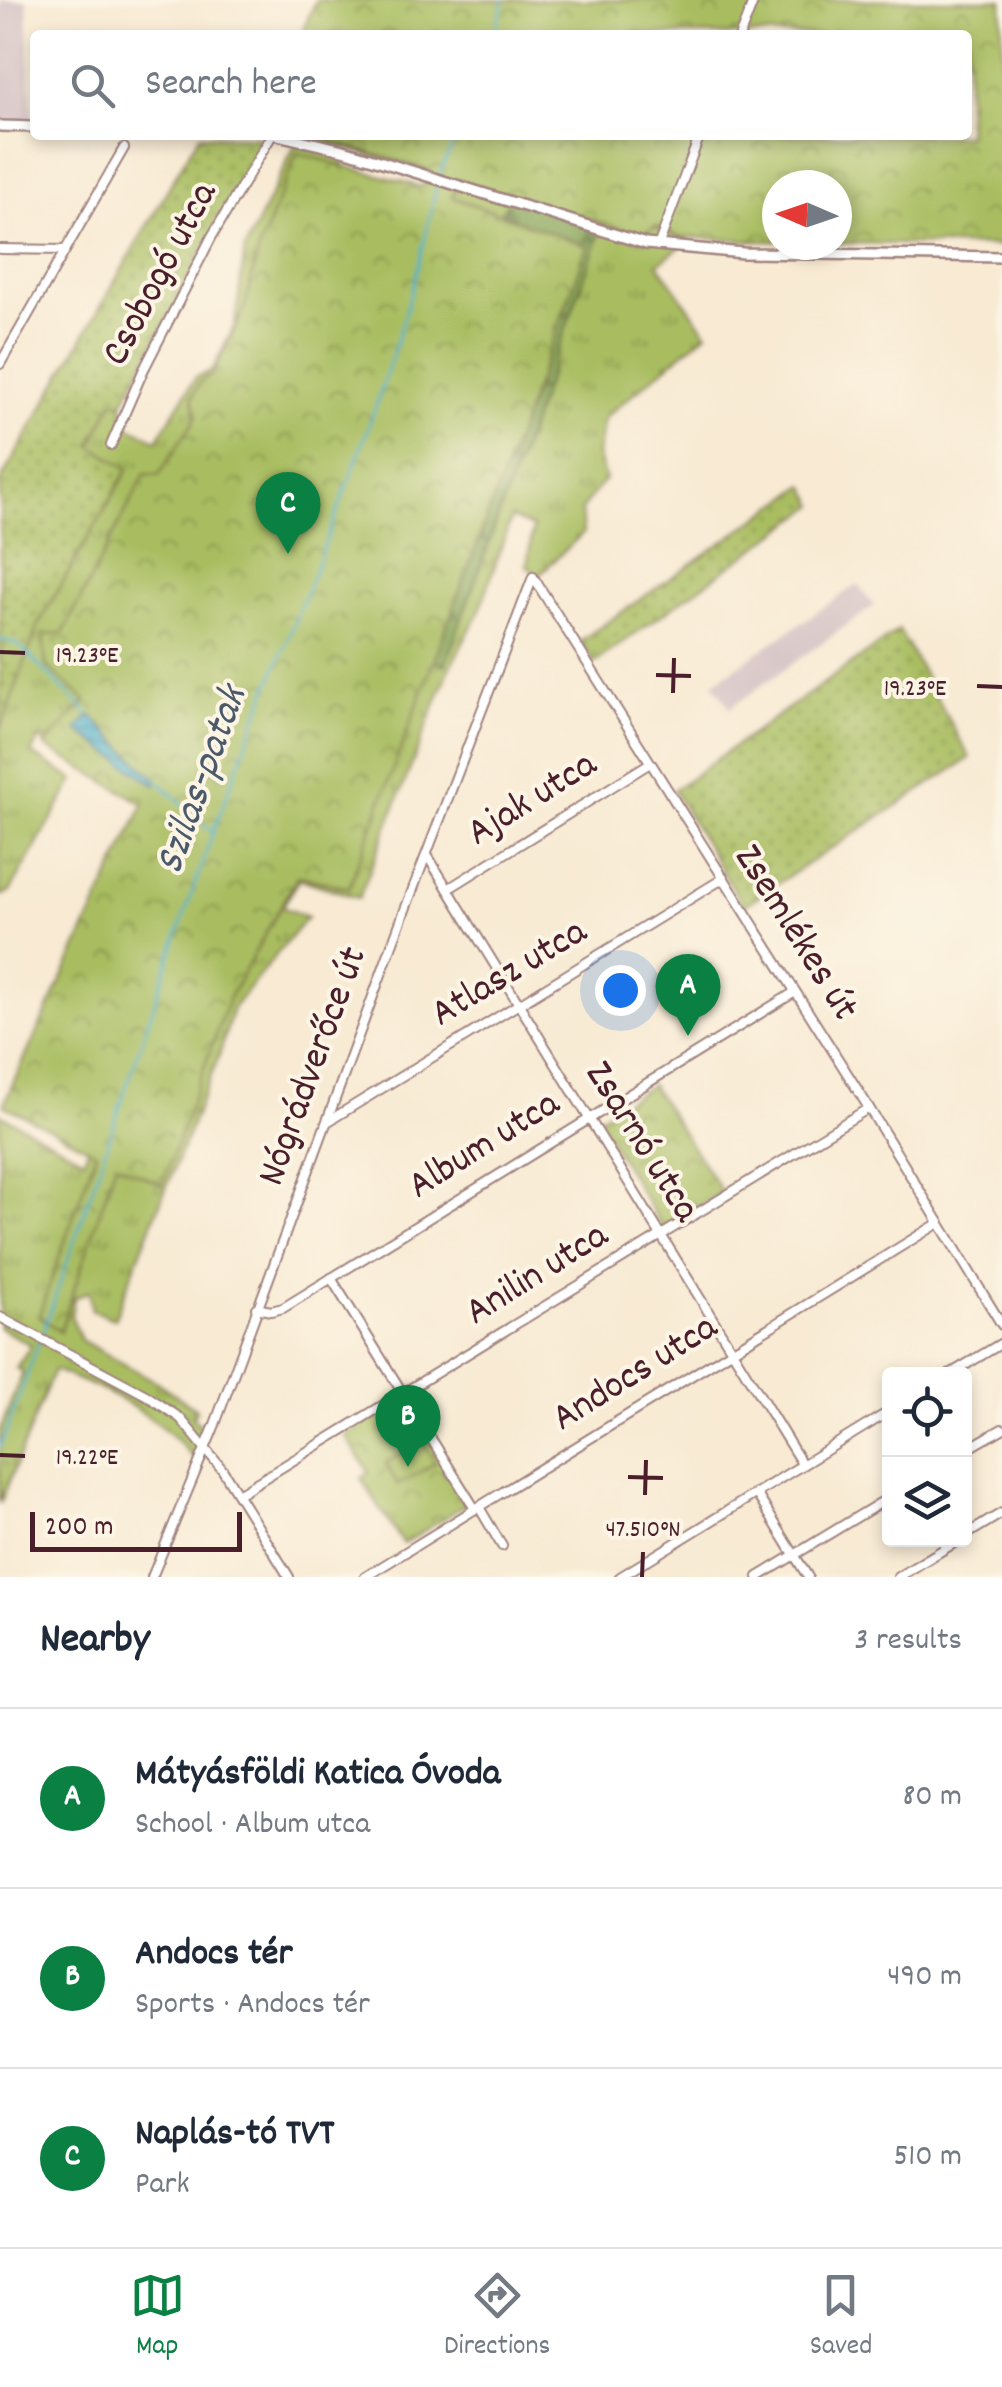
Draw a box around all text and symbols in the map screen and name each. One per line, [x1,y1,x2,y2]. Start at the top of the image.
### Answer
search box [30,30,972,140]
icon: search [65,58,120,113]
text: Search here [145,58,317,113]
north arrow [762,170,852,260]
street label: Csobogó utca [90,172,235,377]
pin: C [256,472,320,554]
text: 19.23°E [56,639,119,675]
text: 19.23°E [884,672,947,708]
water label: Szilas-patak [142,675,267,883]
street label: Ajak utca [457,738,610,863]
street label: Zsemlékes út [717,835,871,1033]
street label: Atlasz utca [421,905,600,1044]
street label: Nógrádverőce út [245,940,385,1194]
pin: A [656,954,720,1036]
your location [595,965,646,1016]
street label: Zsarnó utca [568,1051,713,1236]
street label: Album utca [398,1077,573,1216]
street label: Anilin utca [455,1209,622,1342]
street label: Andocs utca [542,1301,731,1448]
map controls [882,1367,972,1547]
button: locate [882,1367,972,1457]
pin: B [376,1384,440,1467]
text: 19.22°E [56,1441,119,1477]
button: layers [882,1457,972,1547]
scale bar [30,1507,242,1552]
text: 200 m [45,1509,113,1549]
text: 47.510°N [605,1513,681,1549]
text: Nearby [40,1612,150,1672]
text: 3 results [854,1619,962,1665]
text: Mátyásföldi Katica Óvoda [135,1748,501,1803]
text: A [64,1775,81,1821]
text: 80 m [902,1775,962,1821]
text: School · Album utca [135,1803,370,1849]
text: Andocs tér [135,1928,293,1983]
text: B [65,1955,80,2001]
text: 490 m [887,1955,962,2001]
text: Sports · Andocs tér [135,1983,370,2029]
text: Naplás-tó TVT [135,2108,334,2163]
text: C [65,2135,80,2181]
text: 510 m [893,2135,962,2181]
text: Park [135,2163,190,2209]
tab: Map [130,2268,185,2368]
tab: Directions [444,2268,550,2368]
tab: Saved [810,2268,872,2368]

